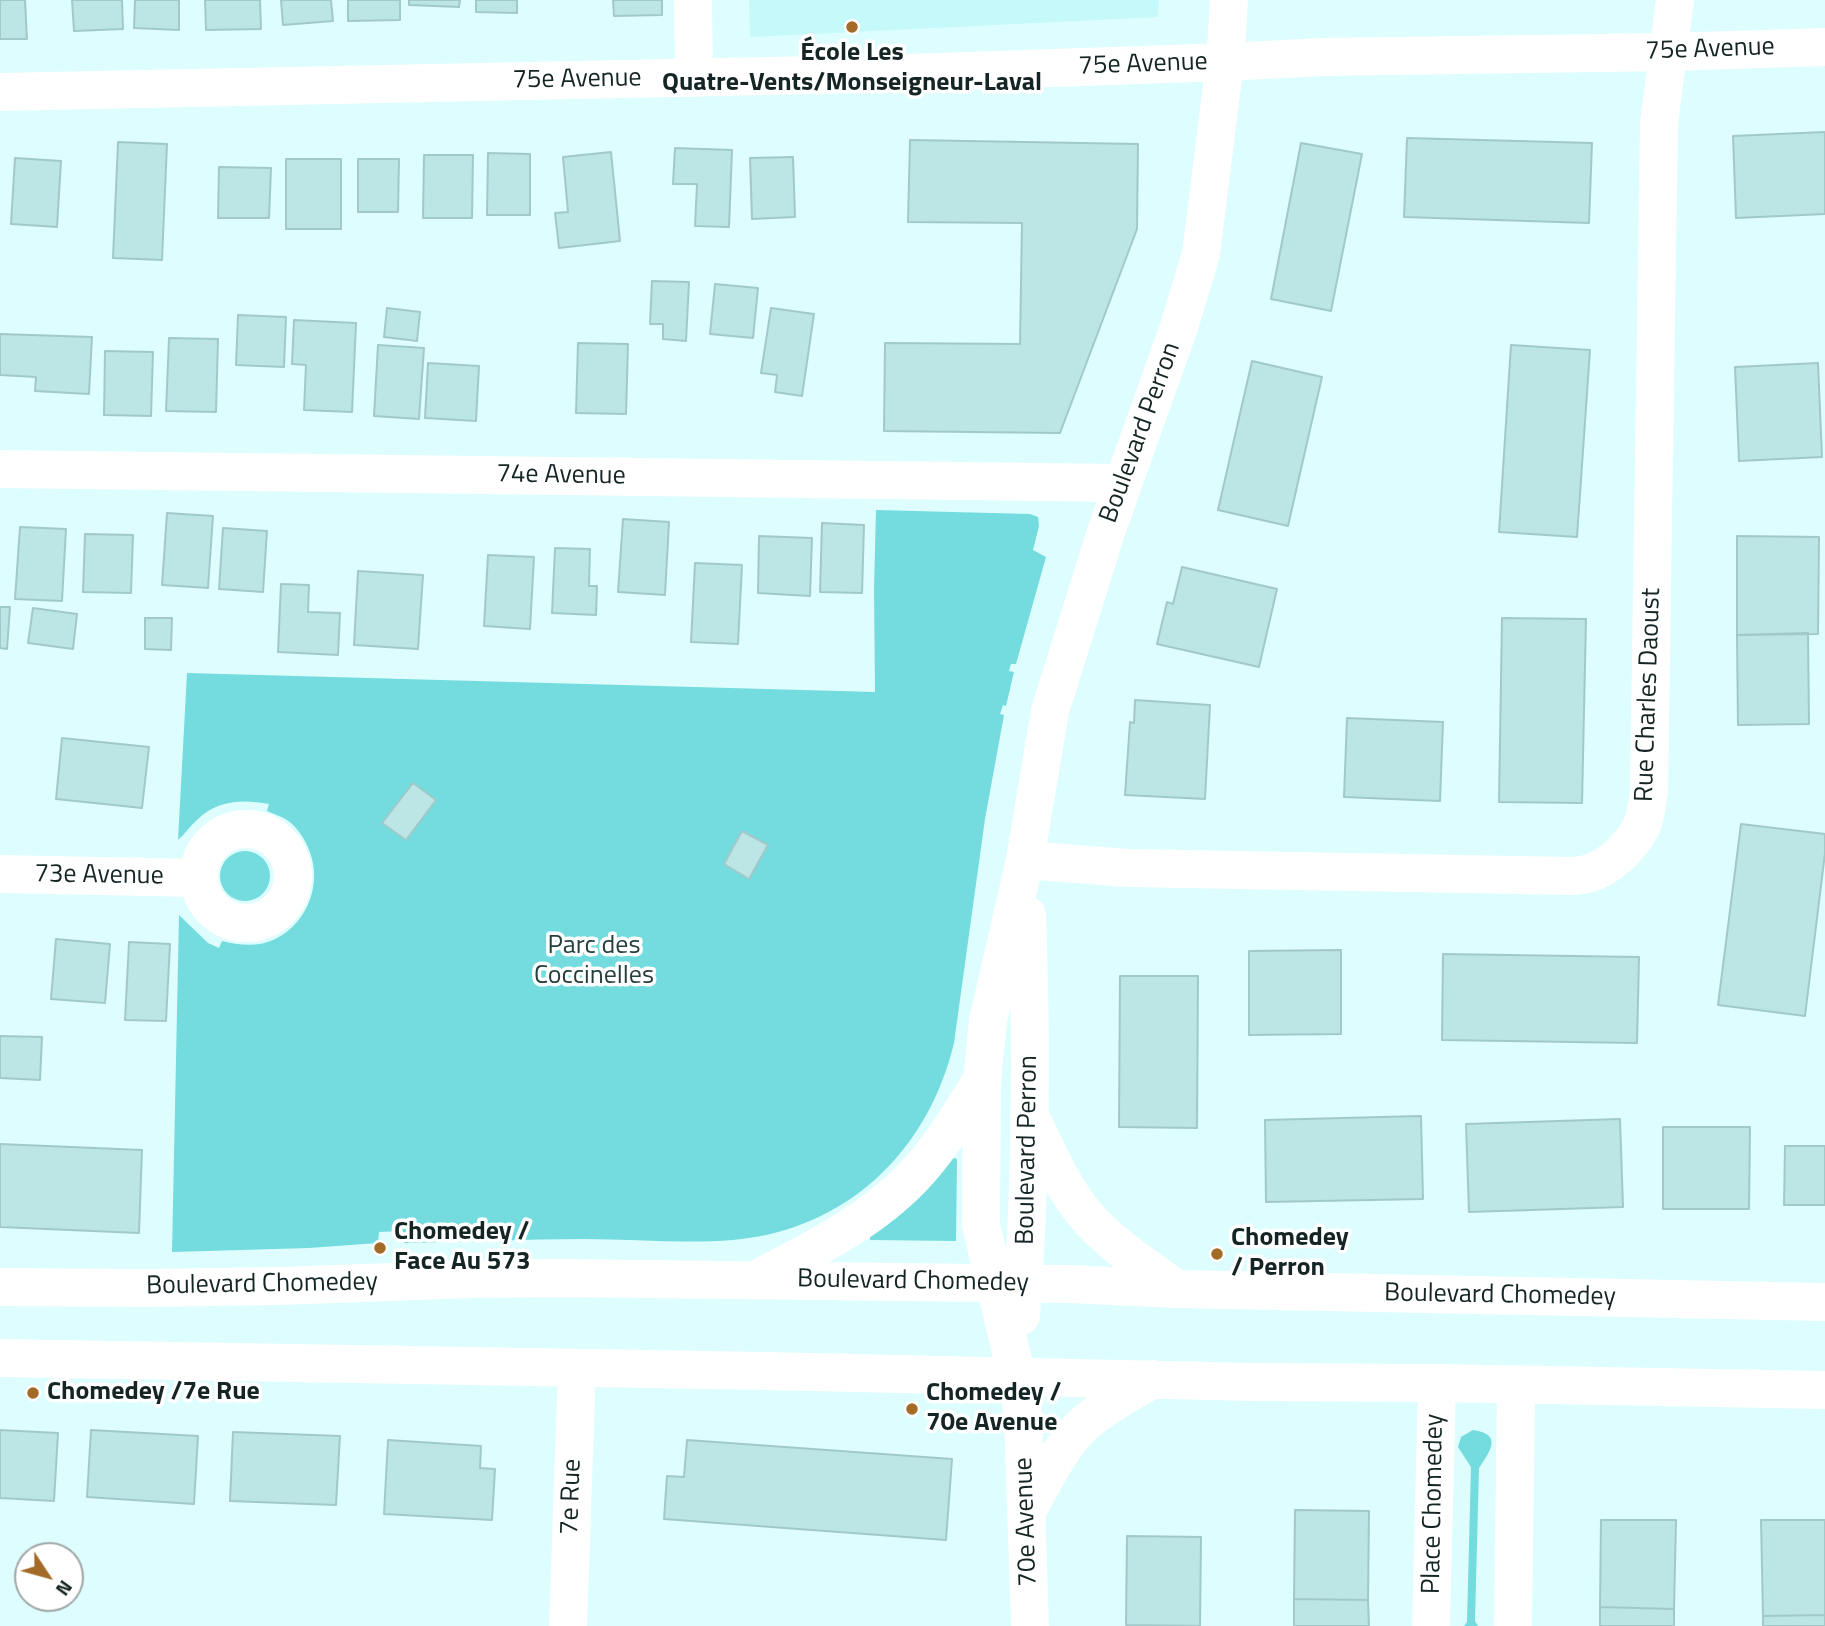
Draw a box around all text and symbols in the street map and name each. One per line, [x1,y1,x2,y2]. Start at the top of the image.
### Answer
marker: École Les Quatre-Vents/Monseigneur-Laval [844,19,860,35]
street label: 75e Avenue [1645,32,1775,68]
place label: École Les Quatre-Vents/Monseigneur-Laval [662,38,1042,100]
street label: 75e Avenue [1078,47,1208,83]
street label: 75e Avenue [512,63,642,97]
street label: Boulevard Perron [1094,338,1188,528]
street label: 74e Avenue [496,459,626,493]
street label: Rue Charles Daoust [1630,587,1668,803]
street label: 73e Avenue [34,859,164,893]
park label: Parc des Coccinelles [534,931,654,992]
street label: Boulevard Perron [1011,1055,1045,1245]
place label: Chomedey / Face Au 573 [394,1217,531,1278]
place label: Chomedey / Perron [1231,1223,1349,1284]
marker: Chomedey / Face Au 573 [372,1240,388,1256]
marker: Chomedey / Perron [1209,1246,1225,1262]
street label: Boulevard Chomedey [797,1264,1029,1300]
street label: Boulevard Chomedey [146,1267,378,1303]
street label: Boulevard Chomedey [1384,1278,1616,1314]
place label: Chomedey /7e Rue [47,1377,260,1409]
place label: Chomedey / 70e Avenue [926,1378,1062,1440]
marker: Chomedey /7e Rue [25,1385,41,1401]
marker: Chomedey / 70e Avenue [904,1401,920,1417]
street label: Place Chomedey [1417,1414,1451,1594]
street label: 70e Avenue [1009,1457,1045,1587]
street label: 7e Rue [555,1458,589,1536]
north arrow [14,1542,84,1612]
text: N [49,1575,80,1602]

